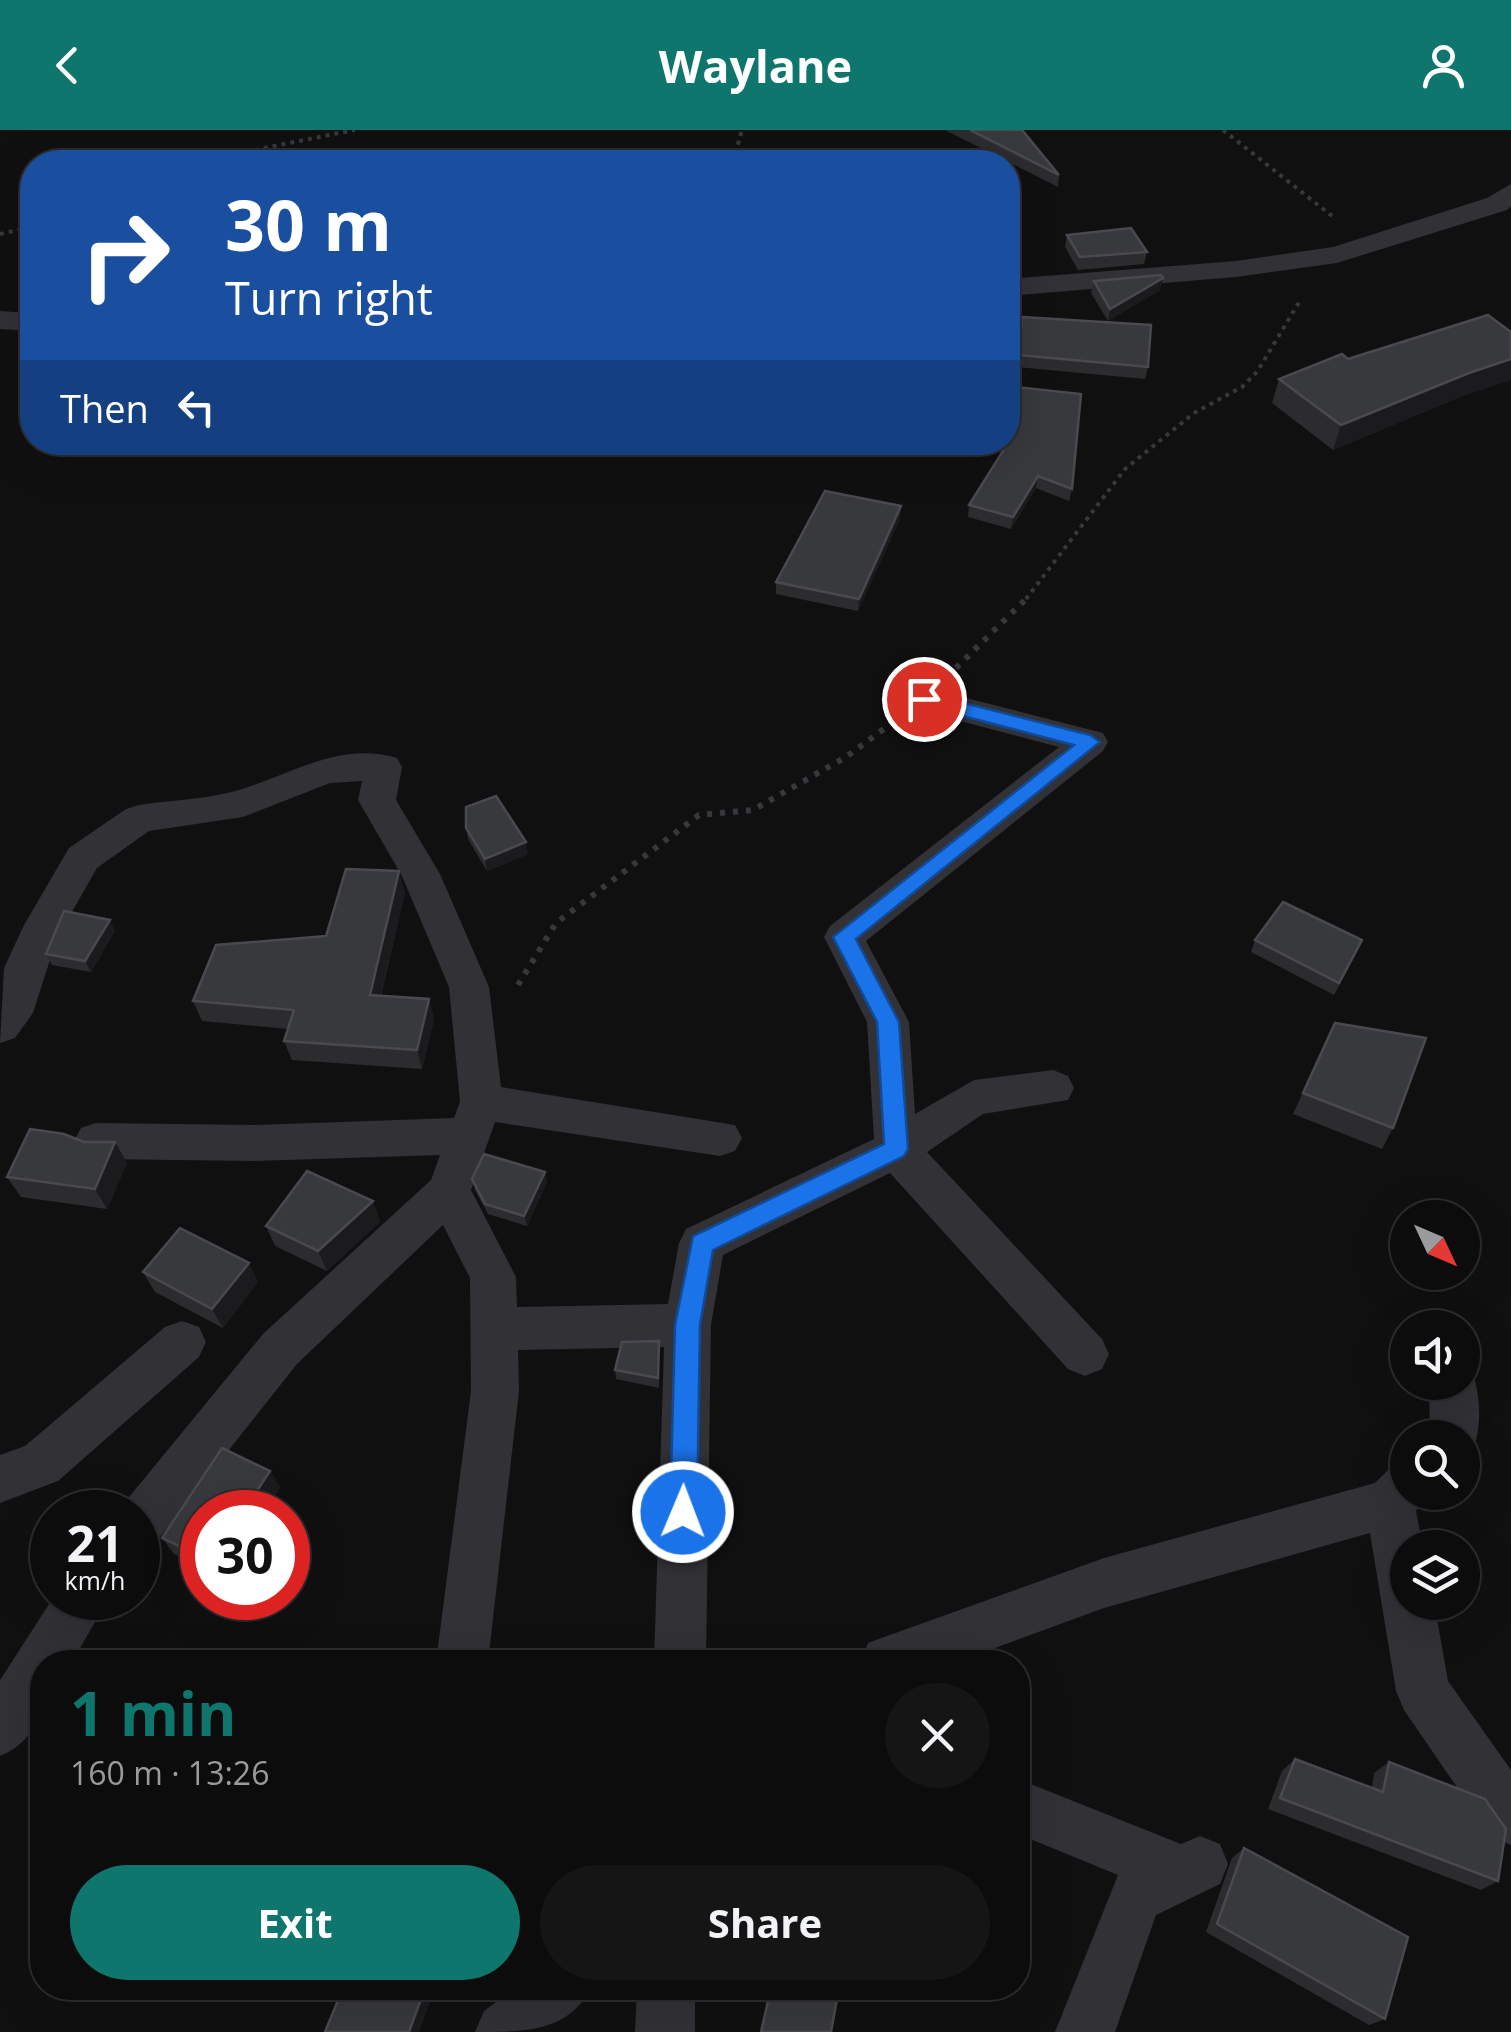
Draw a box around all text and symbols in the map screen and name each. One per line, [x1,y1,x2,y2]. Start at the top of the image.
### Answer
text: Waylane [659,35,852,96]
icon: back [40,38,95,93]
icon: person [1416,38,1471,93]
text: 30 m [225,176,392,272]
icon: right [60,190,190,320]
text: Turn right [225,267,433,328]
icon: left [169,380,224,435]
text: Then [60,382,149,434]
pin [882,657,967,742]
icon: arrive [897,672,952,727]
north arrow [1390,1200,1480,1290]
map controls [1390,1200,1480,1620]
button: sound [1390,1310,1480,1400]
button: search [1390,1420,1480,1510]
position arrow [631,1460,735,1564]
speed limit sign: 30 [180,1490,310,1620]
text: 21 [66,1509,124,1577]
button: layers [1390,1530,1480,1620]
text: km/h [65,1563,125,1597]
text: 1 min [70,1672,237,1754]
button: close [885,1683,990,1788]
text: 160 m · 13:26 [70,1751,269,1794]
button: Exit [70,1865,520,1980]
button: Share [540,1865,990,1980]

